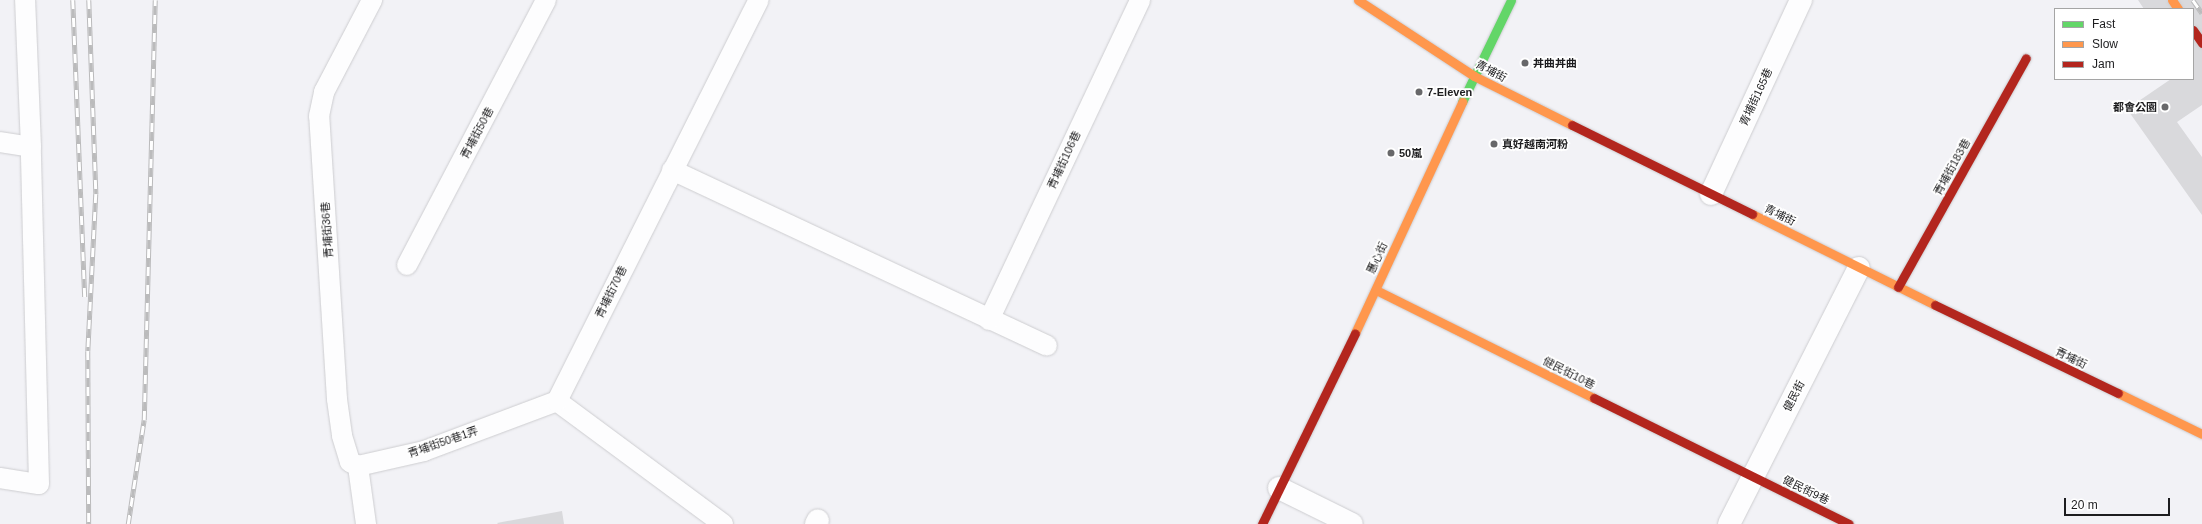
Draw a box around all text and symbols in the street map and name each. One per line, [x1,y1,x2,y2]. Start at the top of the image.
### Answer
legend [2054,8,2194,80]
text: Fast [2092,17,2115,31]
text: Slow [2092,37,2118,51]
place label: 丼曲丼曲 [1533,56,1577,70]
street label: 青埔街 [1473,57,1509,85]
text: Jam [2092,57,2115,71]
marker: 丼曲丼曲 [1520,58,1530,68]
street label: 青埔街165巷 [1737,66,1775,128]
place label: 7-Eleven [1427,85,1472,99]
marker: 7-Eleven [1414,87,1424,97]
place label: 都會公園 [2113,100,2157,114]
marker: 都會公園 [2160,102,2170,112]
street label: 青埔街50巷 [458,105,496,161]
street label: 青埔街106巷 [1045,129,1083,191]
place label: 真好越南河粉 [1502,137,1568,151]
street label: 青埔街183巷 [1931,137,1973,197]
marker: 真好越南河粉 [1489,139,1499,149]
place label: 50嵐 [1399,146,1422,160]
marker: 50嵐 [1386,148,1396,158]
street label: 青埔街36巷 [318,201,336,259]
street label: 青埔街 [1762,202,1798,228]
street label: 惠心街 [1364,240,1390,276]
street label: 青埔街70巷 [593,264,629,320]
street label: 青埔街 [2053,345,2089,371]
street label: 健民街10巷 [1541,354,1597,392]
street label: 健民街 [1781,378,1807,414]
street label: 青埔街50巷1弄 [406,424,480,460]
street label: 健民街9巷 [1781,473,1831,507]
scale bar [2066,490,2172,516]
text: 20 m [2071,498,2098,512]

